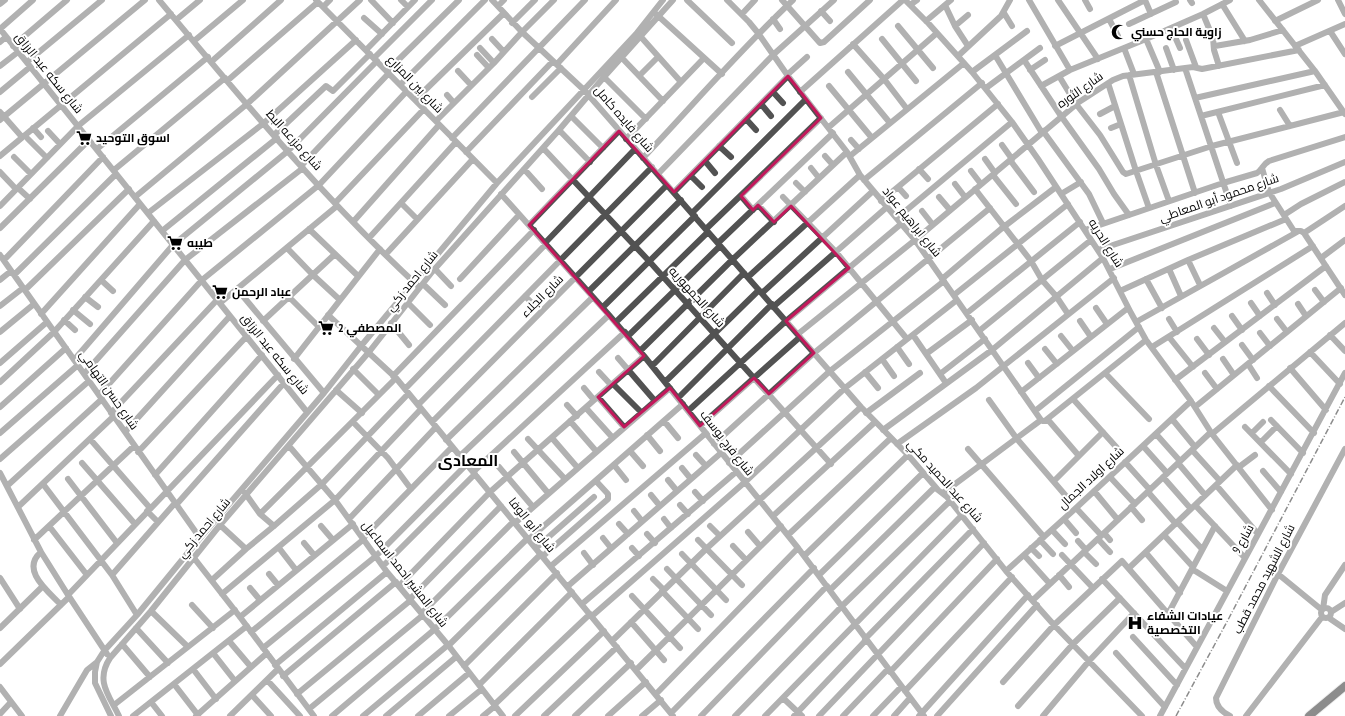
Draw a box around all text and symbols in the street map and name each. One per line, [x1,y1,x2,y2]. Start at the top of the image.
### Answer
mosque icon: زاوية الحاج حسني [1110,23,1128,41]
place label: زاوية الحاج حسني [1131,24,1222,42]
street label: شارع سكه عبد الرزاق [11,29,87,117]
street label: شارع بين المزارع [383,52,447,116]
street label: شارع الثوره [1054,68,1106,112]
street label: شارع فايده كامل [591,82,657,156]
street label: شارع مزرعه البط [262,106,326,174]
supermarket icon: اسوق التوحيد [75,129,93,147]
place label: اسوق التوحيد [96,130,170,146]
street label: شارع محمود أبو المعاطي [1157,170,1282,228]
street label: شارع ابراهيم عواد [879,184,945,260]
street label: شارع الحريه [1085,216,1127,270]
supermarket icon: طيبه [166,234,184,252]
place label: طيبه [187,235,213,250]
street label: شارع احمد زكي [382,247,443,316]
street label: شارع الجمهوريه [665,263,729,331]
street label: شارع الجلاء [517,271,567,321]
supermarket icon: عباد الرحمن [211,283,229,301]
place label: عباد الرحمن [232,284,292,300]
street label: شارع سكه عبد الرزاق [237,310,313,398]
supermarket icon: المصطفي 2 [317,319,335,337]
place label: المصطفي 2 [338,320,402,338]
street label: شارع حسن التهامي [74,347,142,434]
street label: شارع فرج يوسف [696,407,758,479]
street label: شارع عبد الحميد مكي [902,436,986,527]
street label: شارع اولاد الجمال [1054,443,1128,513]
district label: المعادى [438,450,498,470]
street label: شارع احمد زكي [174,494,235,563]
street label: شارع أبو الوفا [505,494,559,556]
street label: شارع المشير احمد اسماعيل [358,517,452,631]
street label: شارع 9 [1228,521,1258,557]
street label: شارع الشهيد محمد قطب [1229,521,1299,637]
place label: عيادات الشفاء التخصصية [1147,608,1223,637]
hospital icon: عيادات الشفاء التخصصية [1126,614,1144,632]

